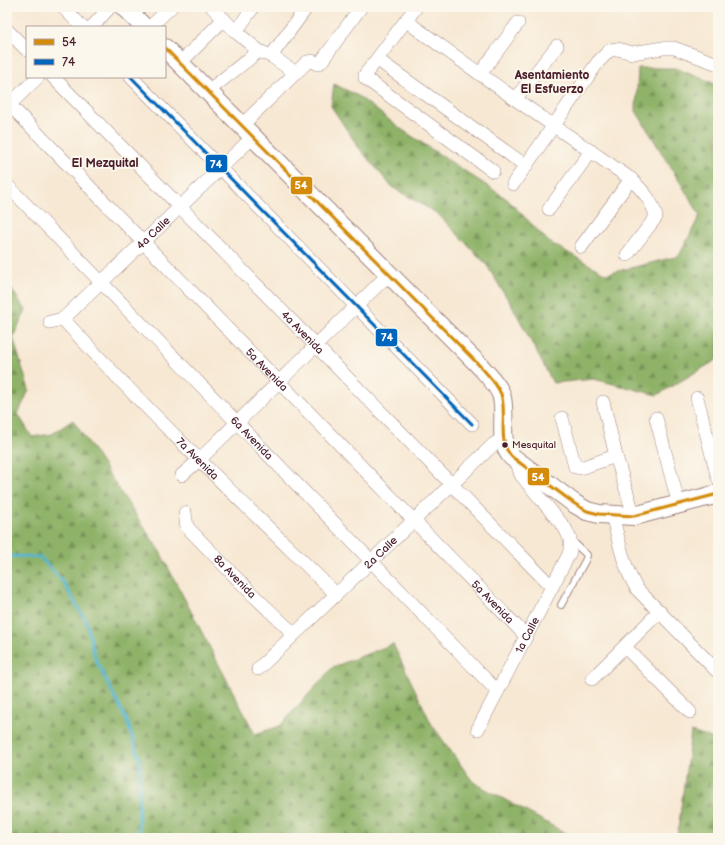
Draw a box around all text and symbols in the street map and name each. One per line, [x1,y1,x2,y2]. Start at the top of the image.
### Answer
legend [26,26,166,78]
text: 54 [62,35,77,50]
text: 74 [62,55,76,70]
district label: Asentamiento El Esfuerzo [514,68,589,97]
line badge: 74 [205,154,228,173]
district label: El Mezquital [71,156,139,171]
text: 74 [210,158,223,171]
line badge: 54 [290,176,313,195]
text: 54 [295,179,308,192]
street label: 4a Calle [134,213,173,252]
street label: 4a Avenida [279,308,327,357]
line badge: 74 [375,328,398,347]
text: 74 [381,331,394,344]
street label: 5a Avenida [243,345,291,394]
street label: 6a Avenida [228,413,276,462]
street label: 7a Avenida [174,435,222,482]
place label: Mesquital [512,439,556,451]
marker: Mesquital [500,440,510,450]
line badge: 54 [527,467,550,486]
text: 54 [532,471,545,484]
street label: 2a Calle [361,533,400,571]
street label: 8a Avenida [211,552,259,601]
street label: 5a Avenida [469,578,517,626]
street label: 1a Calle [512,614,542,655]

